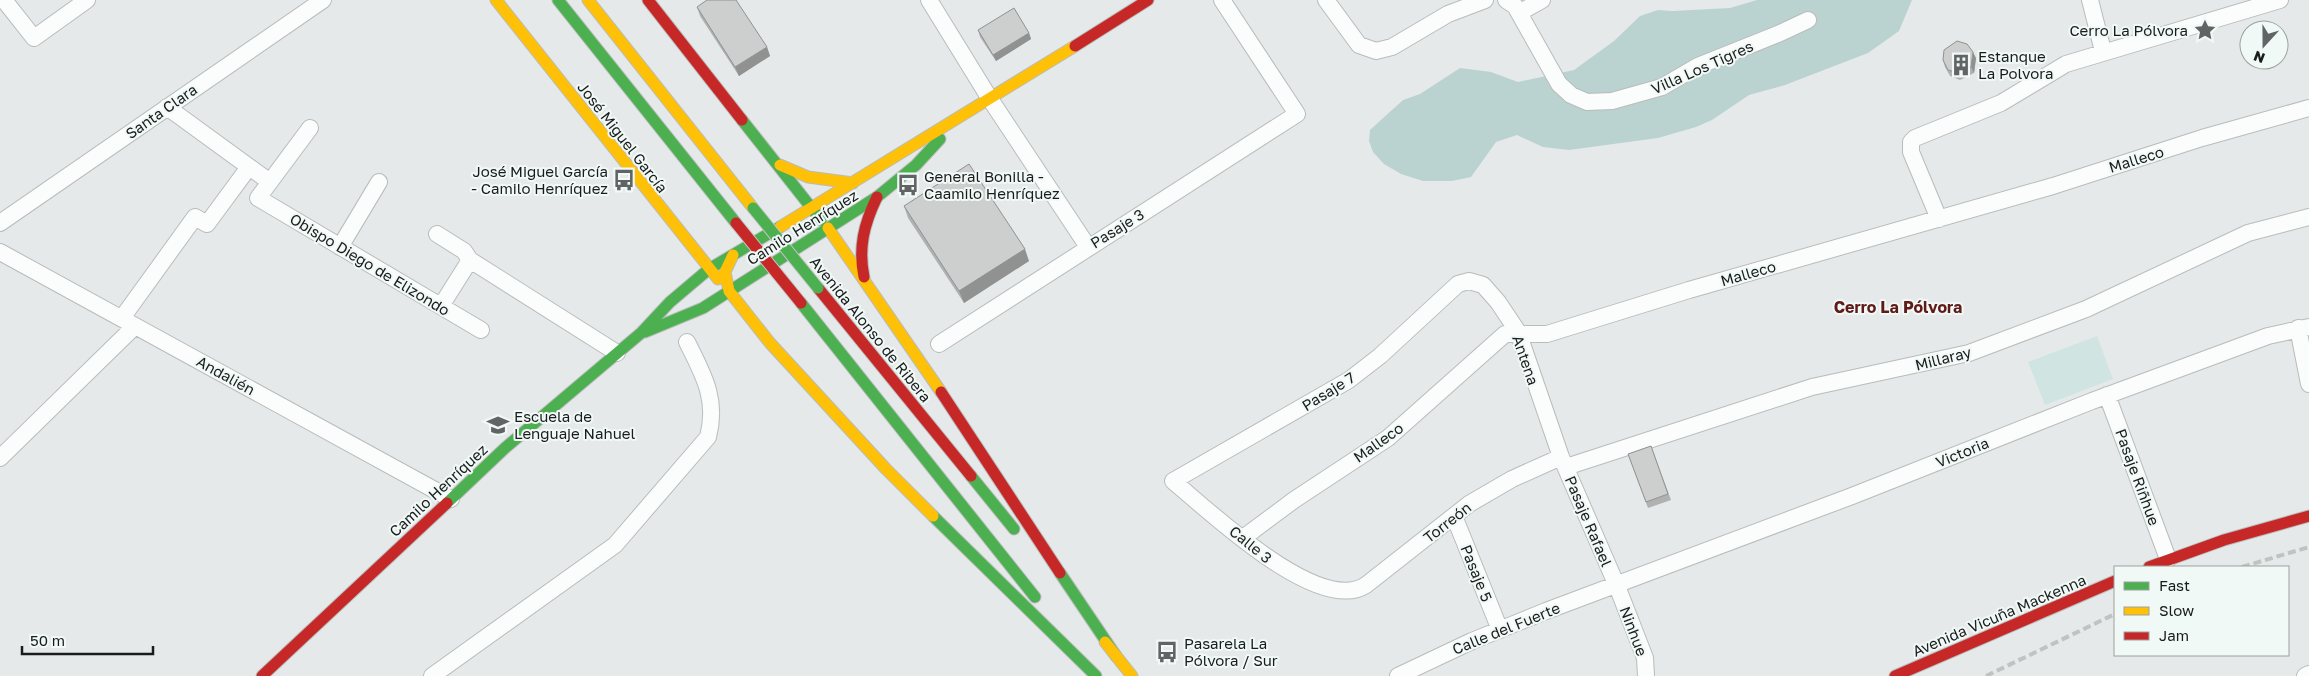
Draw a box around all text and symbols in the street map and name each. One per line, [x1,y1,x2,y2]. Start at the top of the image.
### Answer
place icon: Cerro La Pólvora [2192,17,2218,43]
north arrow [2239,20,2289,70]
place label: Cerro La Pólvora [2069,21,2188,39]
street label: Villa Los Tigres [1648,36,1756,98]
place label: Estanque La Polvora [1978,47,2053,82]
text: N [2251,48,2267,67]
building icon: Estanque La Polvora [1948,52,1974,78]
street label: José Miguel García [574,78,672,196]
street label: Santa Clara [122,80,200,142]
street label: Malleco [2106,142,2166,176]
place label: José Miguel García - Camilo Henríquez [471,162,608,197]
bus stop icon: José Miguel García - Camilo Henríquez [611,167,637,193]
place label: General Bonilla - Caamilo Henríquez [924,167,1060,202]
bus stop icon: General Bonilla - Caamilo Henríquez [895,172,921,198]
street label: Camilo Henríquez [743,185,861,268]
street label: Pasaje 3 [1087,205,1147,251]
street label: Obispo Diego de Elizondo [287,209,453,319]
street label: Avenida Alonso de Ribera [807,253,935,405]
street label: Malleco [1718,257,1778,289]
district label: Cerro La Pólvora [1834,297,1962,317]
street label: Antena [1509,333,1543,387]
street label: Millaray [1913,342,1974,374]
street label: Andalién [194,352,258,398]
street label: Pasaje 7 [1298,368,1358,414]
place label: Escuela de Lenguaje Nahuel [514,407,635,442]
school or university icon: Escuela de Lenguaje Nahuel [485,412,511,438]
street label: Malleco [1350,418,1406,466]
street label: Pasaje Riñhue [2112,426,2164,528]
street label: Victoria [1933,433,1991,471]
street label: Camilo Henríquez [385,440,491,540]
street label: Pasaje Rafael [1562,473,1616,569]
street label: Torreón [1420,498,1474,546]
street label: Calle 3 [1226,521,1276,567]
street label: Pasaje 5 [1457,542,1497,604]
legend [2114,566,2289,656]
street label: Avenida Vicuña Mackenna [1910,570,2088,660]
text: Fast [2159,576,2190,594]
street label: Calle del Fuerte [1449,598,1563,658]
text: Slow [2159,601,2194,619]
street label: Ninhue [1616,604,1652,659]
scale bar [22,624,154,656]
text: Jam [2159,626,2189,644]
text: 50 m [30,631,65,649]
place label: Pasarela La Pólvora / Sur [1184,634,1278,669]
bus stop icon: Pasarela La Pólvora / Sur [1154,639,1180,665]

